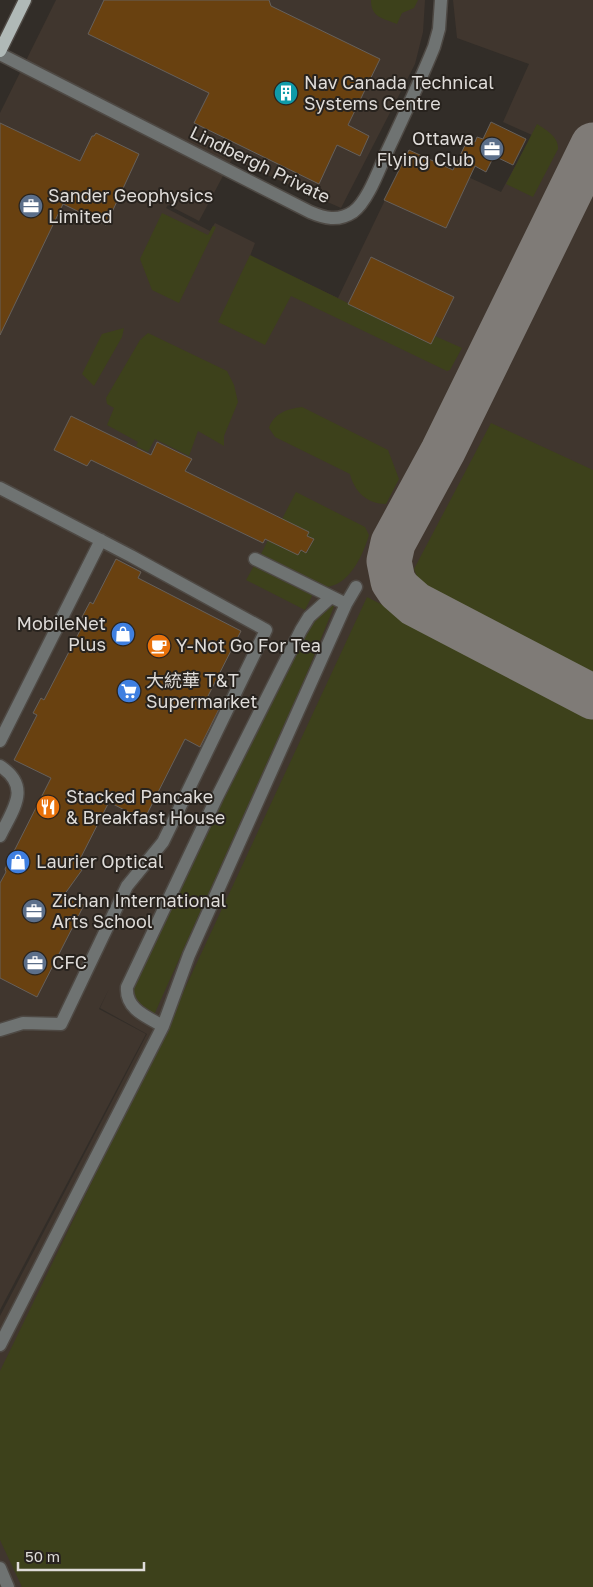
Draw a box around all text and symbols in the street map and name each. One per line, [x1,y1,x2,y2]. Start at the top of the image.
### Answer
place label: Nav Canada Technical Systems Centre [304,71,494,114]
building icon: Nav Canada Technical Systems Centre [273,80,299,106]
street label: Lindbergh Private [187,121,334,208]
place label: Ottawa Flying Club [376,127,474,170]
office icon: Ottawa Flying Club [479,136,505,162]
place label: Sander Geophysics Limited [48,184,213,227]
office icon: Sander Geophysics Limited [18,193,44,219]
place label: MobileNet Plus [16,612,106,655]
shop icon: MobileNet Plus [110,621,136,647]
cafe icon: Y-Not Go For Tea [146,633,172,659]
place label: Y-Not Go For Tea [176,634,321,656]
place label: 大統華 T&T Supermarket [146,669,258,712]
supermarket icon: 大統華 T&T Supermarket [116,678,142,704]
place label: Stacked Pancake & Breakfast House [66,785,225,828]
restaurant icon: Stacked Pancake & Breakfast House [35,794,61,820]
shop icon: Laurier Optical [5,849,31,875]
place label: Laurier Optical [36,850,164,872]
place label: Zichan International Arts School [52,889,227,932]
office icon: Zichan International Arts School [21,898,47,924]
office icon: CFC [22,950,48,976]
place label: CFC [52,951,87,973]
scale bar [18,1540,144,1572]
text: 50 m [25,1547,60,1565]

